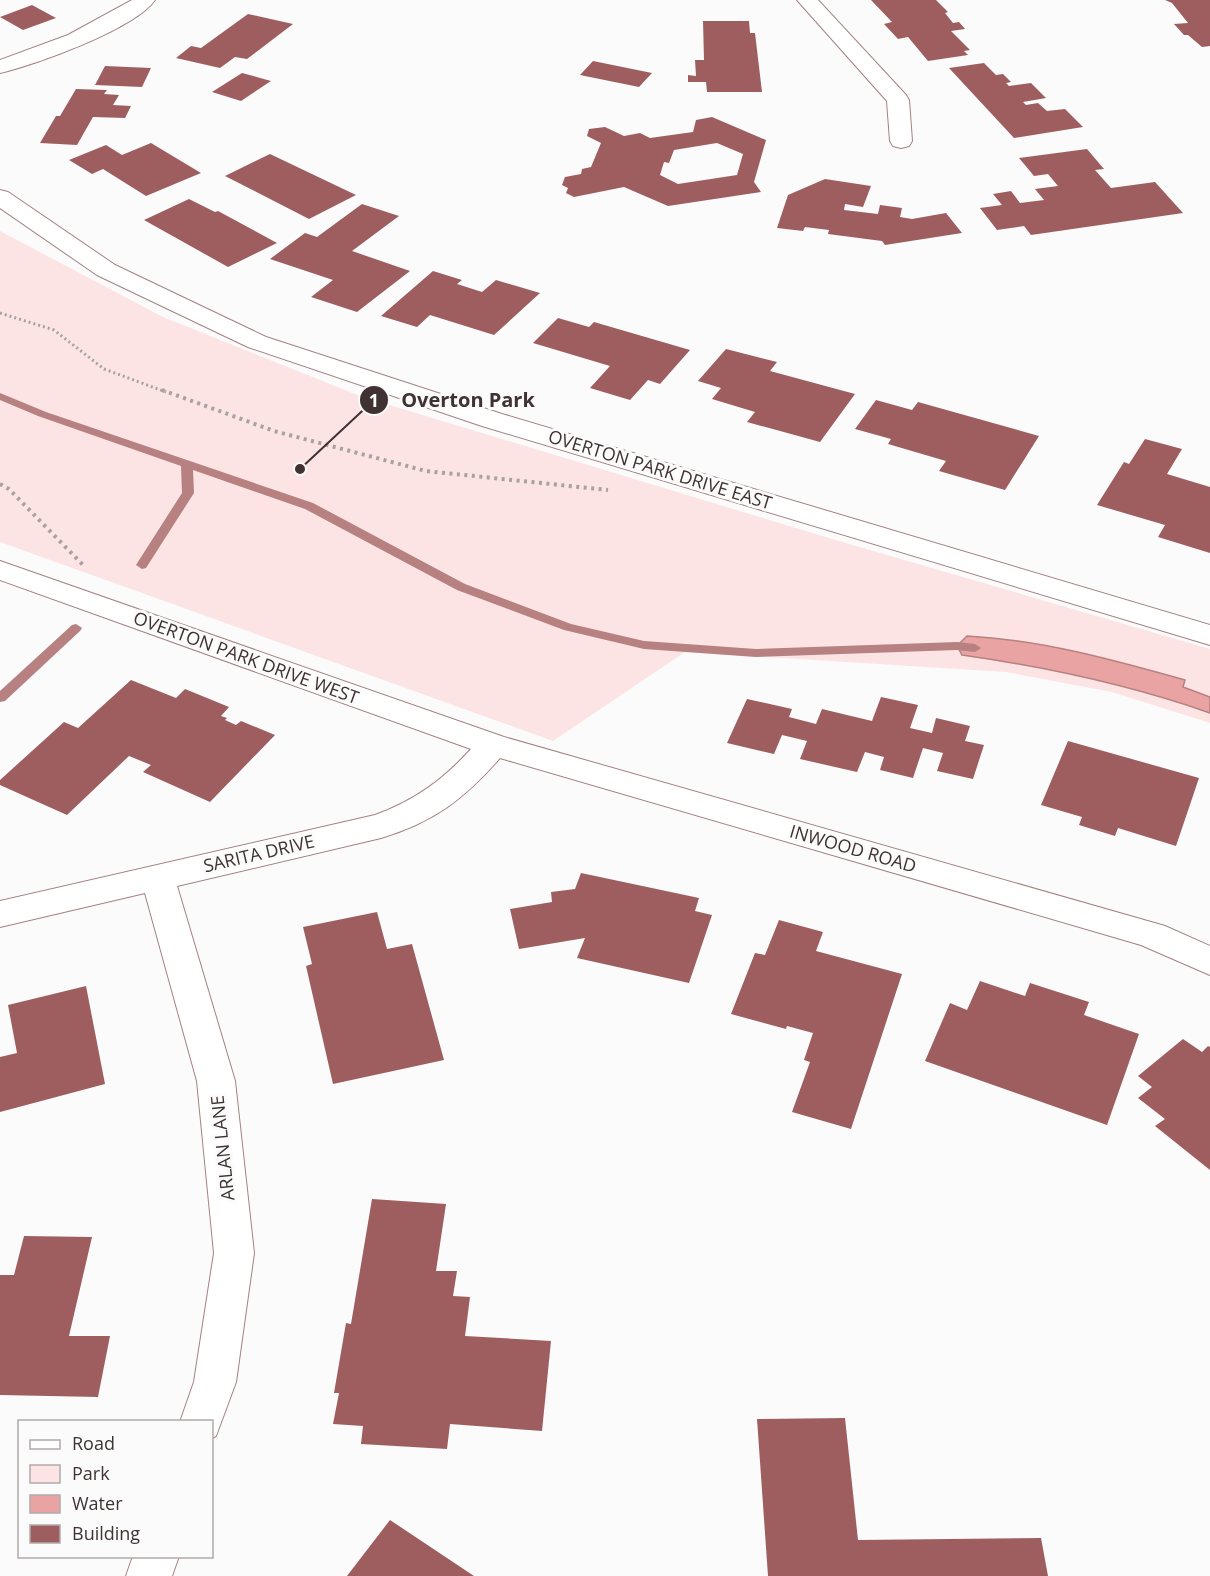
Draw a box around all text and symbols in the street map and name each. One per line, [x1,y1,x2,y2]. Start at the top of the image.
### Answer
callout: Overton Park [359,381,547,419]
text: Overton Park [401,386,535,413]
text: 1 [369,388,379,412]
street label: OVERTON PARK DRIVE EAST [545,424,775,515]
street label: OVERTON PARK DRIVE WEST [130,605,362,709]
street label: INWOOD ROAD [787,819,919,878]
street label: SARITA DRIVE [201,829,317,877]
street label: ARLAN LANE [205,1094,239,1202]
legend [18,1420,213,1558]
text: Road [72,1431,115,1455]
text: Park [72,1461,110,1485]
text: Water [72,1491,123,1515]
text: Building [72,1521,140,1545]

